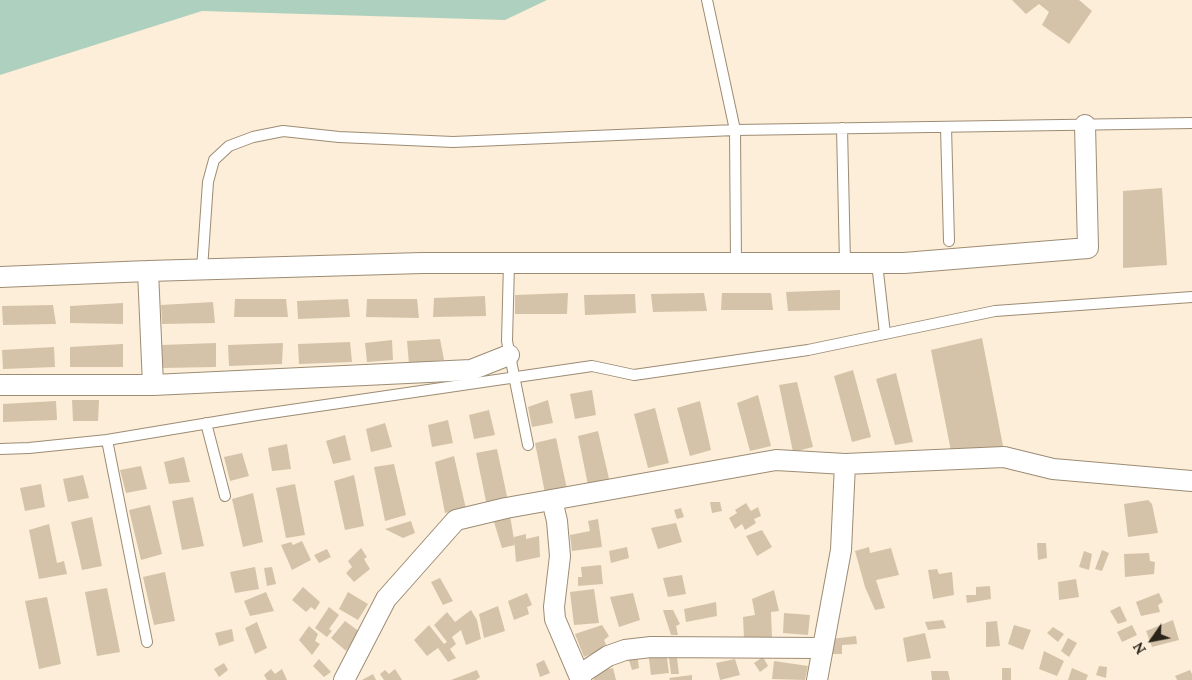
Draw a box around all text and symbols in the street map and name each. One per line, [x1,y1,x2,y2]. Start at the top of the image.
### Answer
north arrow [1127,615,1177,665]
text: N [1129,639,1150,658]

